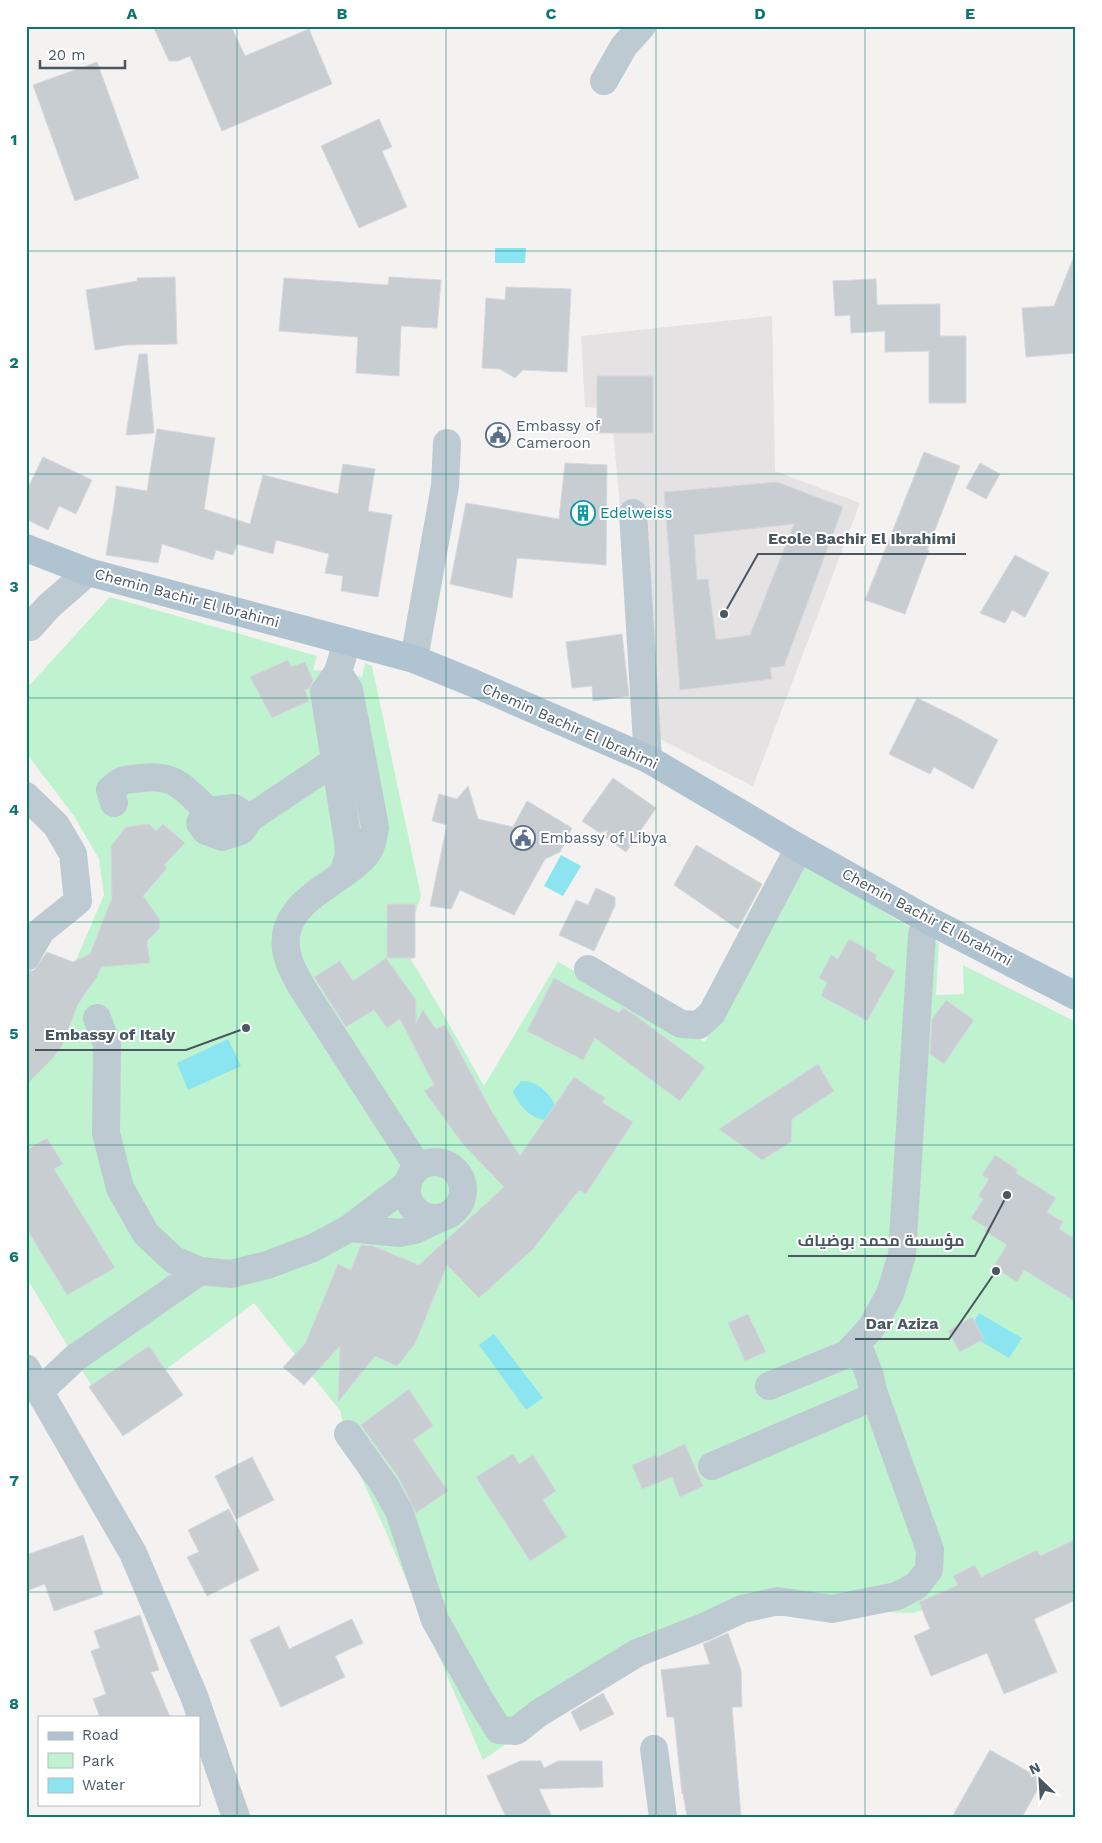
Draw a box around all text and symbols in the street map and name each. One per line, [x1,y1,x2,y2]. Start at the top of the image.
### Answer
text: A [127,4,138,23]
text: B [337,4,348,23]
text: C [546,4,557,23]
text: D [754,4,766,23]
text: E [965,4,975,23]
scale bar [40,38,125,70]
text: 20 m [48,46,86,64]
text: 1 [11,130,17,149]
text: 2 [9,353,19,372]
place label: Embassy of Cameroon [516,417,600,452]
public building icon: Embassy of Cameroon [485,422,511,448]
building icon: Edelweiss [570,500,596,526]
place label: Edelweiss [600,504,673,522]
callout: Ecole Bachir El Ibrahimi [758,523,966,554]
text: Ecole Bachir El Ibrahimi [768,529,956,548]
street label: Chemin Bachir El Ibrahimi [93,565,281,631]
text: 3 [9,577,19,596]
street label: Chemin Bachir El Ibrahimi [479,679,661,773]
text: 4 [9,800,19,819]
public building icon: Embassy of Libya [510,825,536,851]
place label: Embassy of Libya [540,829,668,847]
street label: Chemin Bachir El Ibrahimi [839,864,1015,970]
callout: Embassy of Italy [35,1019,186,1050]
text: 5 [9,1024,19,1043]
text: Embassy of Italy [45,1025,176,1044]
callout: مؤسسة محمد بوضياف [788,1225,975,1256]
text: مؤسسة محمد بوضياف [797,1231,965,1250]
text: 6 [9,1247,19,1266]
callout: Dar Aziza [855,1308,949,1339]
text: Dar Aziza [866,1314,939,1333]
text: 7 [9,1471,19,1490]
text: 8 [9,1694,19,1713]
legend [38,1716,200,1806]
text: Road [82,1726,119,1744]
text: Park [82,1752,115,1770]
north arrow [1014,1756,1064,1806]
text: N [1026,1759,1043,1778]
text: Water [82,1776,125,1794]

